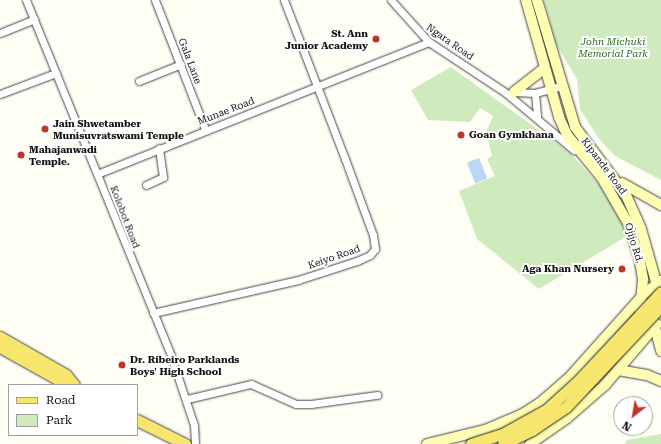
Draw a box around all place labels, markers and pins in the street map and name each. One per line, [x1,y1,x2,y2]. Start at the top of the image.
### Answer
place label: St. Ann Junior Academy [285,27,368,50]
marker: St. Ann Junior Academy [371,34,381,44]
place label: Jain Shwetamber Munisuvratswami Temple [53,117,184,140]
marker: Jain Shwetamber Munisuvratswami Temple [40,124,50,134]
place label: Goan Gymkhana [469,129,554,141]
marker: Goan Gymkhana [456,130,466,140]
place label: Mahajanwadi Temple. [29,143,97,166]
marker: Mahajanwadi Temple. [16,150,26,160]
place label: Aga Khan Nursery [522,263,614,275]
marker: Aga Khan Nursery [617,264,627,274]
place label: Dr. Ribeiro Parklands Boys' High School [130,353,239,376]
marker: Dr. Ribeiro Parklands Boys' High School [117,360,127,370]

